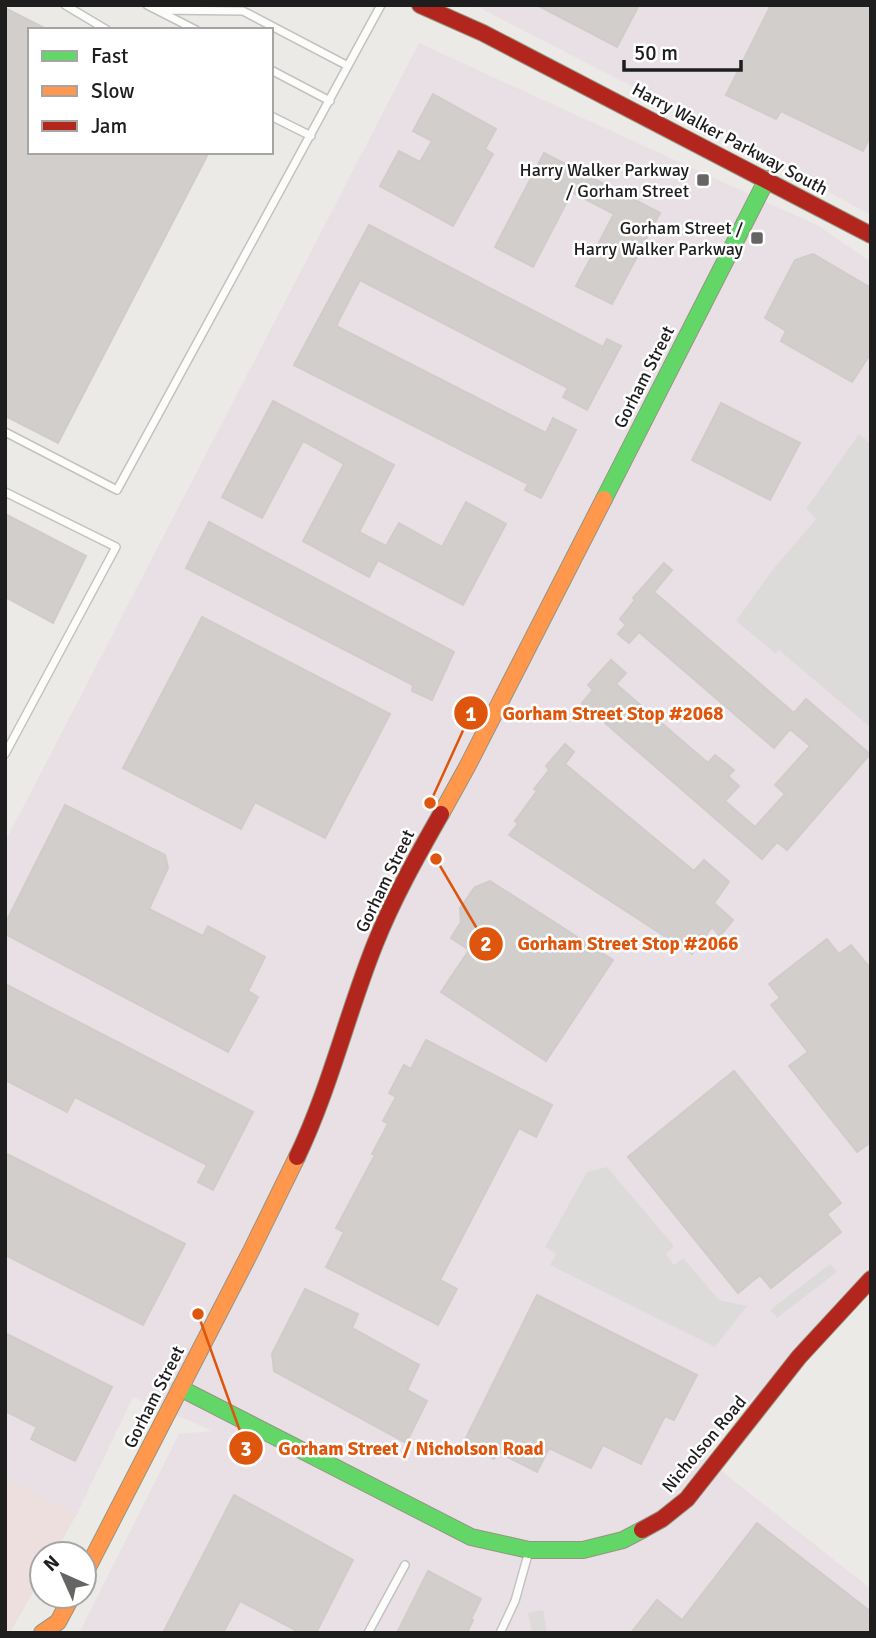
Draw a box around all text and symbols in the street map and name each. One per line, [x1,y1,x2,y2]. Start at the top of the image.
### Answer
legend [28,28,273,154]
scale bar [624,28,741,72]
text: 50 m [634,40,678,66]
text: Fast [91,43,128,69]
text: Slow [91,78,135,104]
street label: Harry Walker Parkway South [628,78,832,200]
text: Jam [91,113,127,139]
place label: Harry Walker Parkway / Gorham Street [520,159,690,202]
marker: Harry Walker Parkway / Gorham Street [695,172,711,188]
place label: Gorham Street / Harry Walker Parkway [574,217,744,260]
marker: Gorham Street / Harry Walker Parkway [749,230,765,246]
street label: Gorham Street [609,322,679,432]
callout: Gorham Street Stop #2068 [453,693,738,733]
text: 1 [465,701,477,727]
text: Gorham Street Stop #2068 [502,702,724,726]
street label: Gorham Street [351,826,419,936]
callout: Gorham Street Stop #2066 [469,924,753,964]
text: 2 [480,931,492,957]
text: Gorham Street Stop #2066 [517,932,739,956]
street label: Gorham Street [119,1342,189,1452]
street label: Nicholson Road [657,1391,751,1497]
callout: Gorham Street / Nicholson Road [229,1428,557,1468]
text: 3 [240,1436,252,1462]
text: Gorham Street / Nicholson Road [278,1437,544,1461]
north arrow [28,1540,98,1610]
text: N [39,1551,65,1577]

